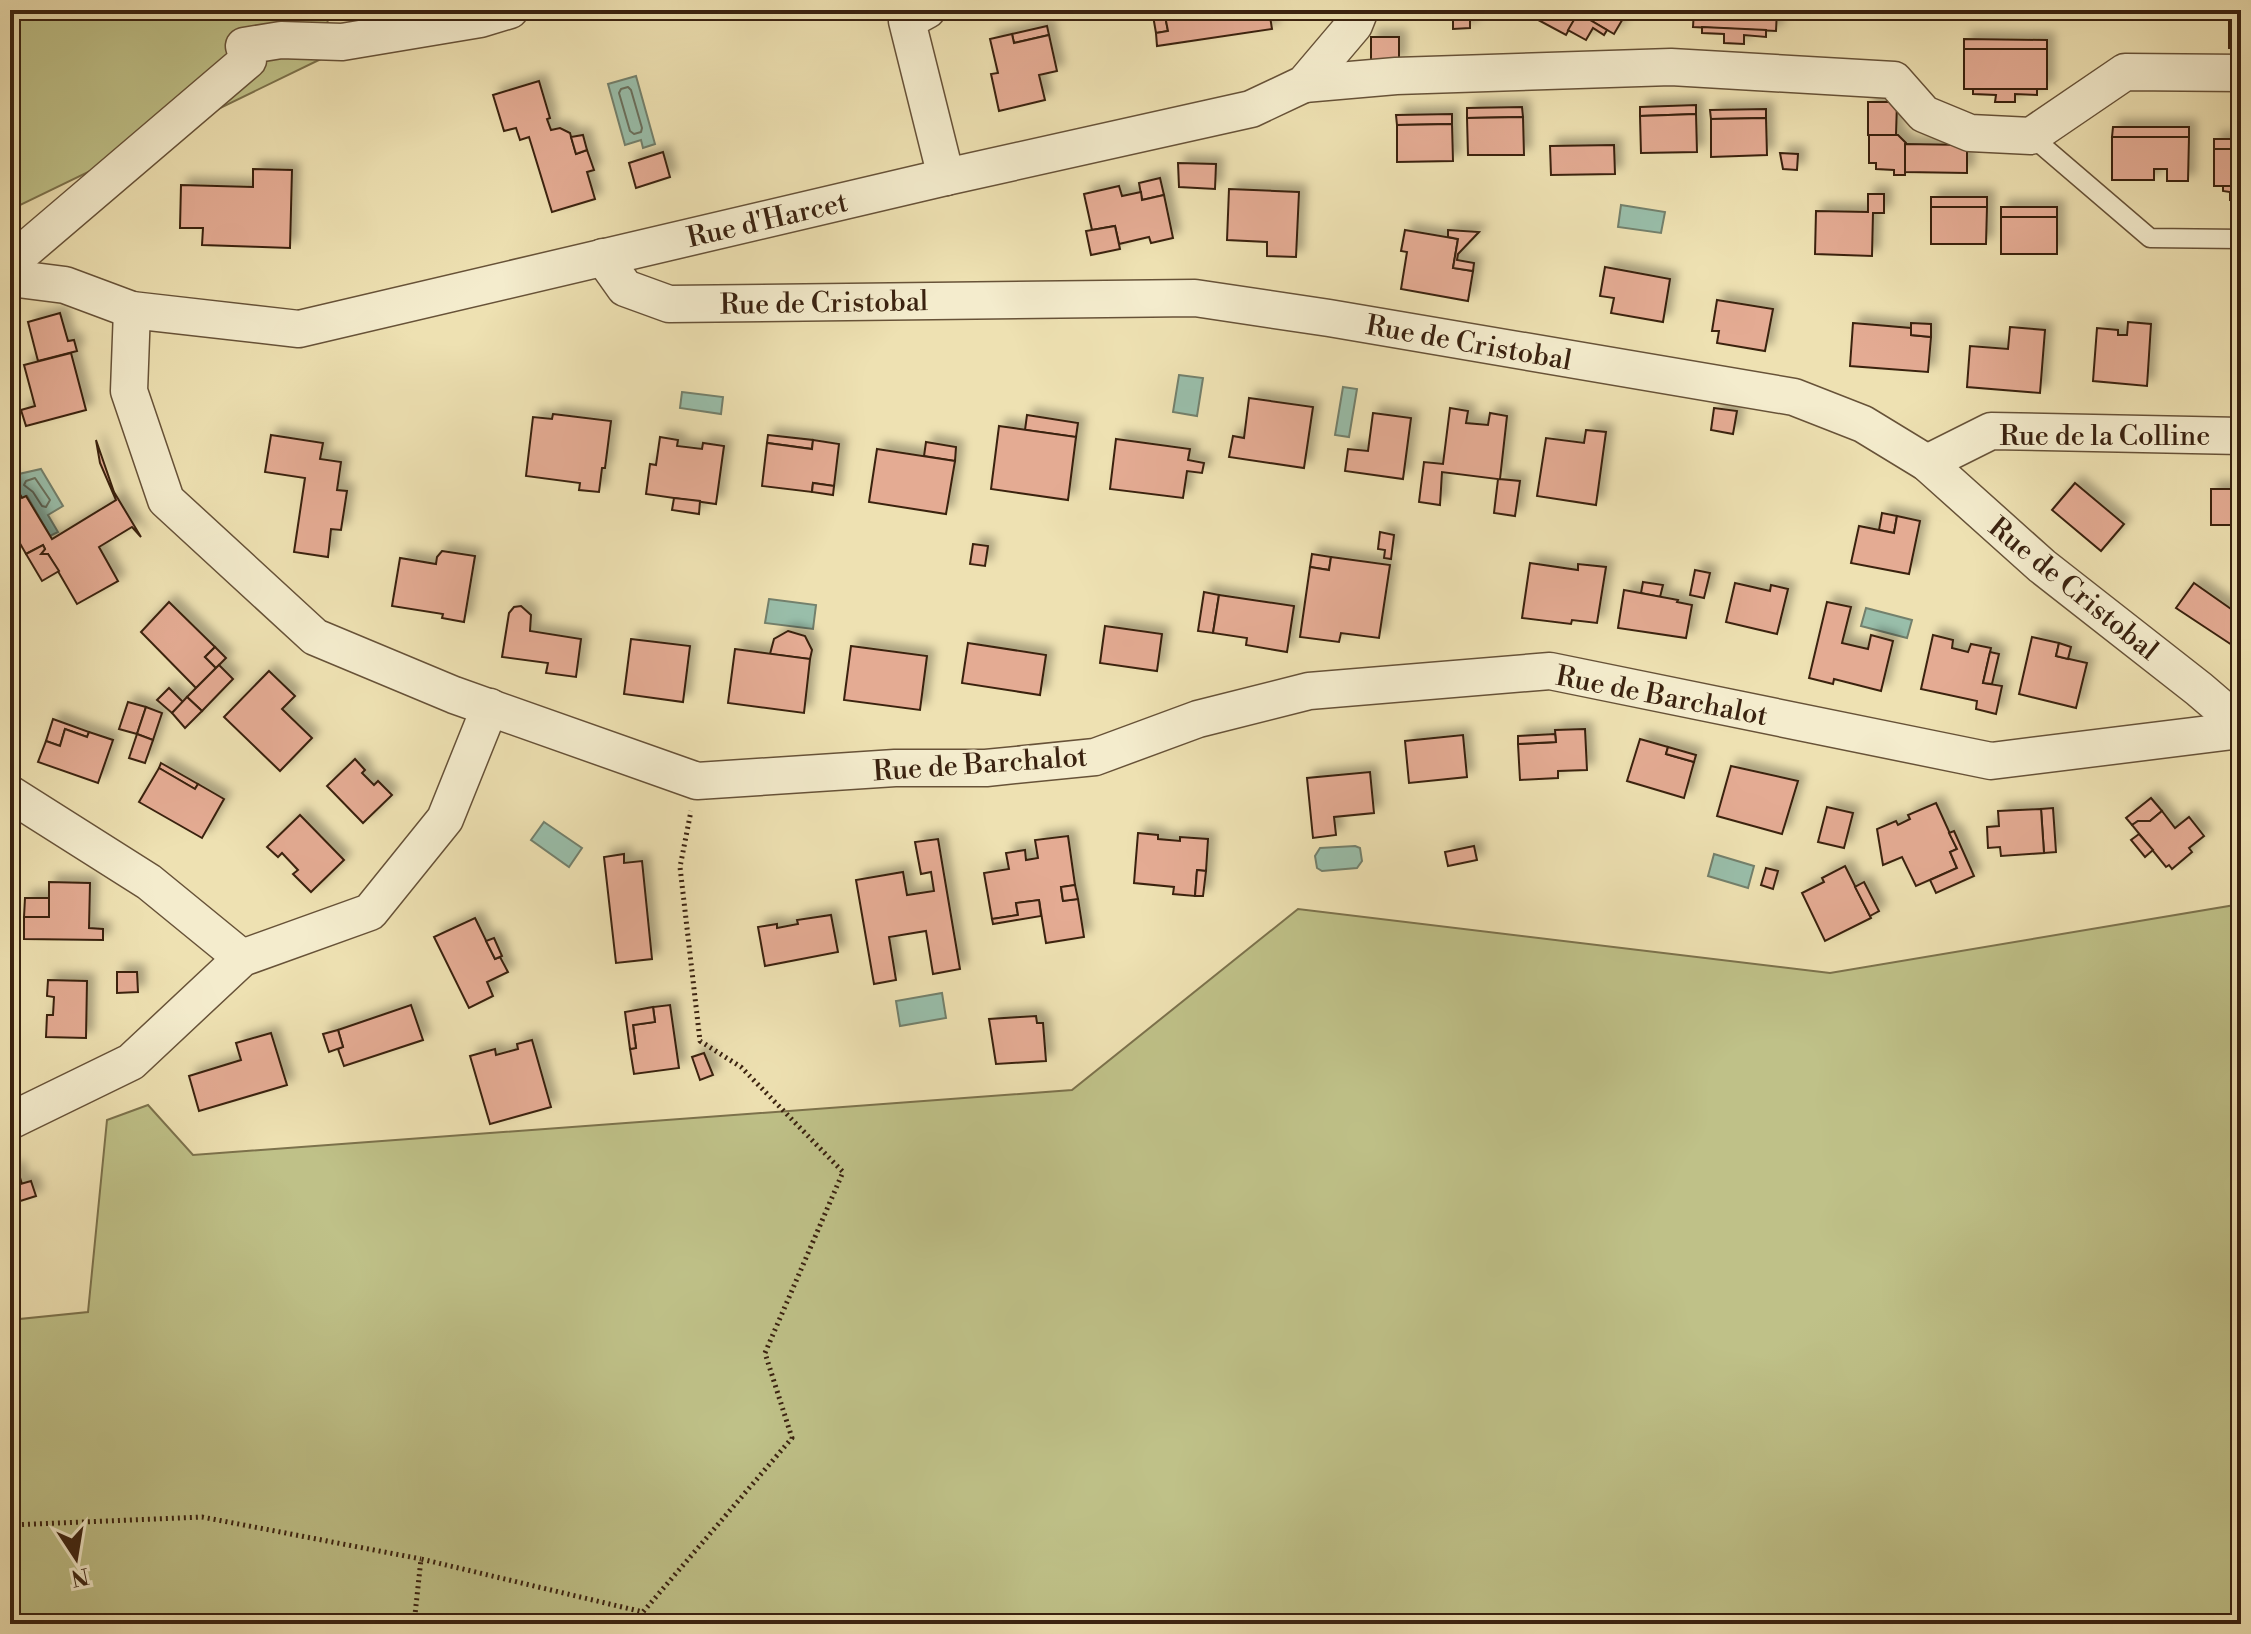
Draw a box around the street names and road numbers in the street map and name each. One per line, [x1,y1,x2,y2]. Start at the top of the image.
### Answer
street label: Rue d'Harcet [684,185,851,256]
street label: Rue de Cristobal [720,284,929,323]
street label: Rue de Cristobal [1363,308,1574,379]
street label: Rue de la Colline [2000,419,2210,454]
street label: Rue de Cristobal [1981,510,2165,668]
street label: Rue de Barchalot [1553,659,1771,734]
street label: Rue de Barchalot [872,740,1089,789]

